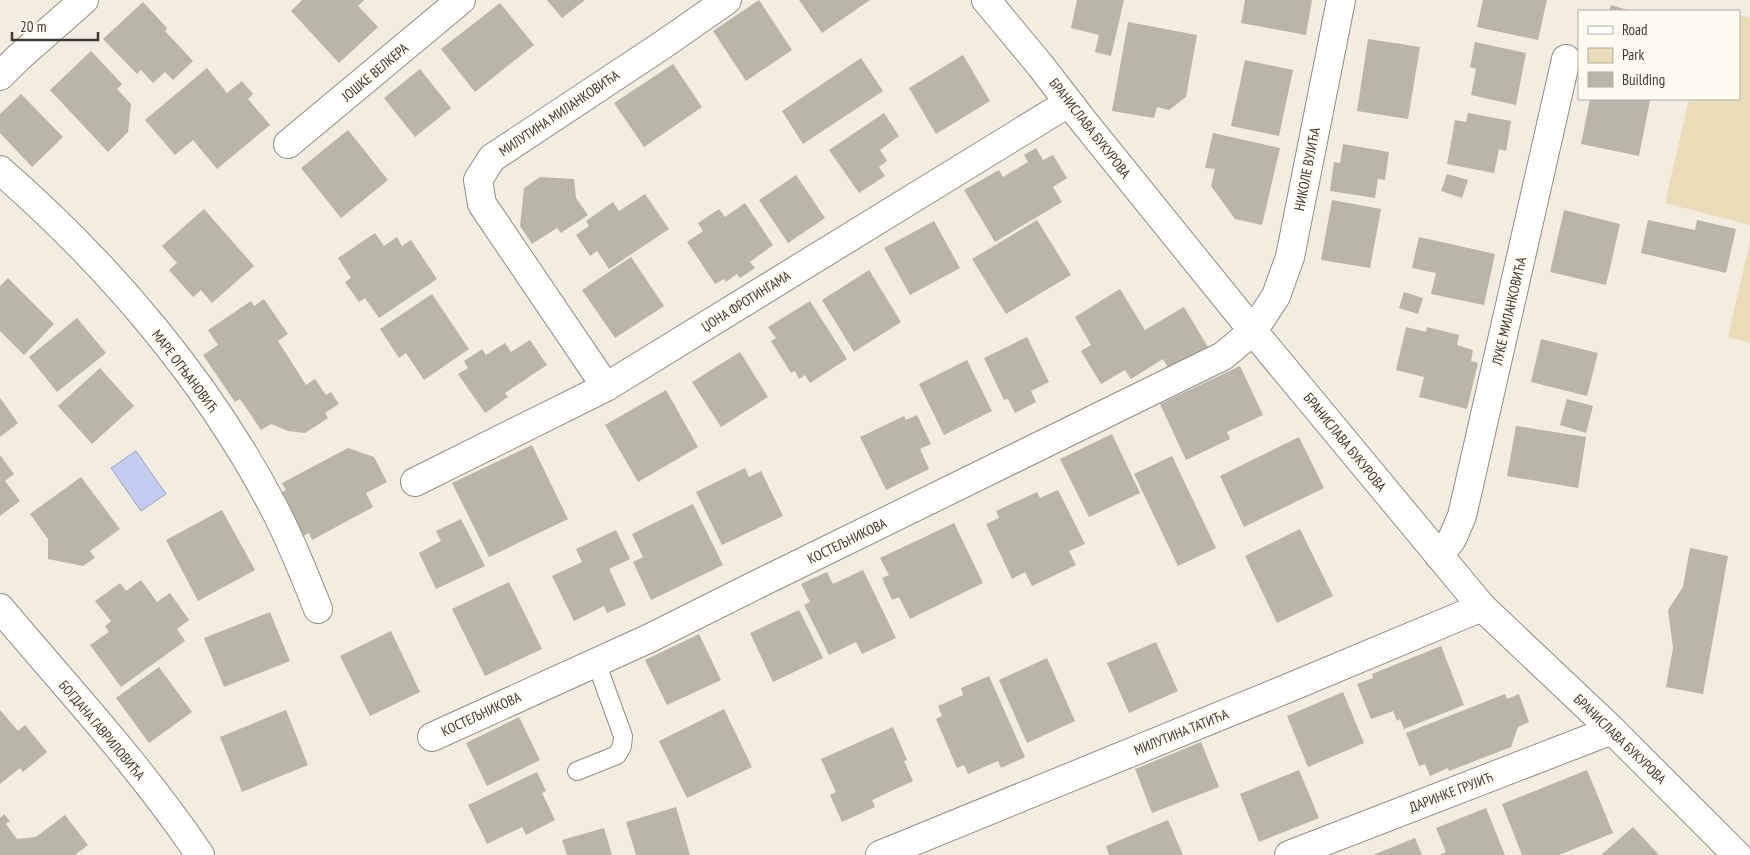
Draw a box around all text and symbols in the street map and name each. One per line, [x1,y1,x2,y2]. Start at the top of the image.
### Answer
scale bar [12,10,99,42]
legend [1578,10,1740,100]
text: 20 m [20,17,46,36]
text: Road [1622,20,1648,39]
street label: ЈОШКЕ ВЕЛКЕРА [337,39,412,106]
text: Park [1622,45,1644,64]
street label: МИЛУТИНА МИЛАНКОВИЋА [495,66,623,160]
text: Building [1622,70,1665,89]
street label: БРАНИСЛАВА БУКУРОВА [1045,74,1135,182]
street label: НИКОЛЕ ВУЈИЋА [1290,125,1324,212]
street label: ЛУКЕ МИЛАНКОВИЋА [1488,255,1530,368]
street label: ЏОНА ФРОТИНГАМА [698,266,794,336]
street label: МАРЕ ОГЊАНОВИЋ [148,326,222,416]
street label: БРАНИСЛАВА БУКУРОВА [1300,389,1391,495]
street label: КОСТЕЉНИКОВА [804,514,890,568]
street label: БОГДАНА ГАВРИЛОВИЋА [55,676,149,784]
street label: КОСТЕЉНИКОВА [438,688,524,740]
street label: БРАНИСЛАВА БУКУРОВА [1570,690,1670,788]
street label: МИЛУТИНА ТАТИЋА [1131,705,1231,759]
street label: ДАРИНКЕ ГРУЈИЋ [1407,768,1495,816]

